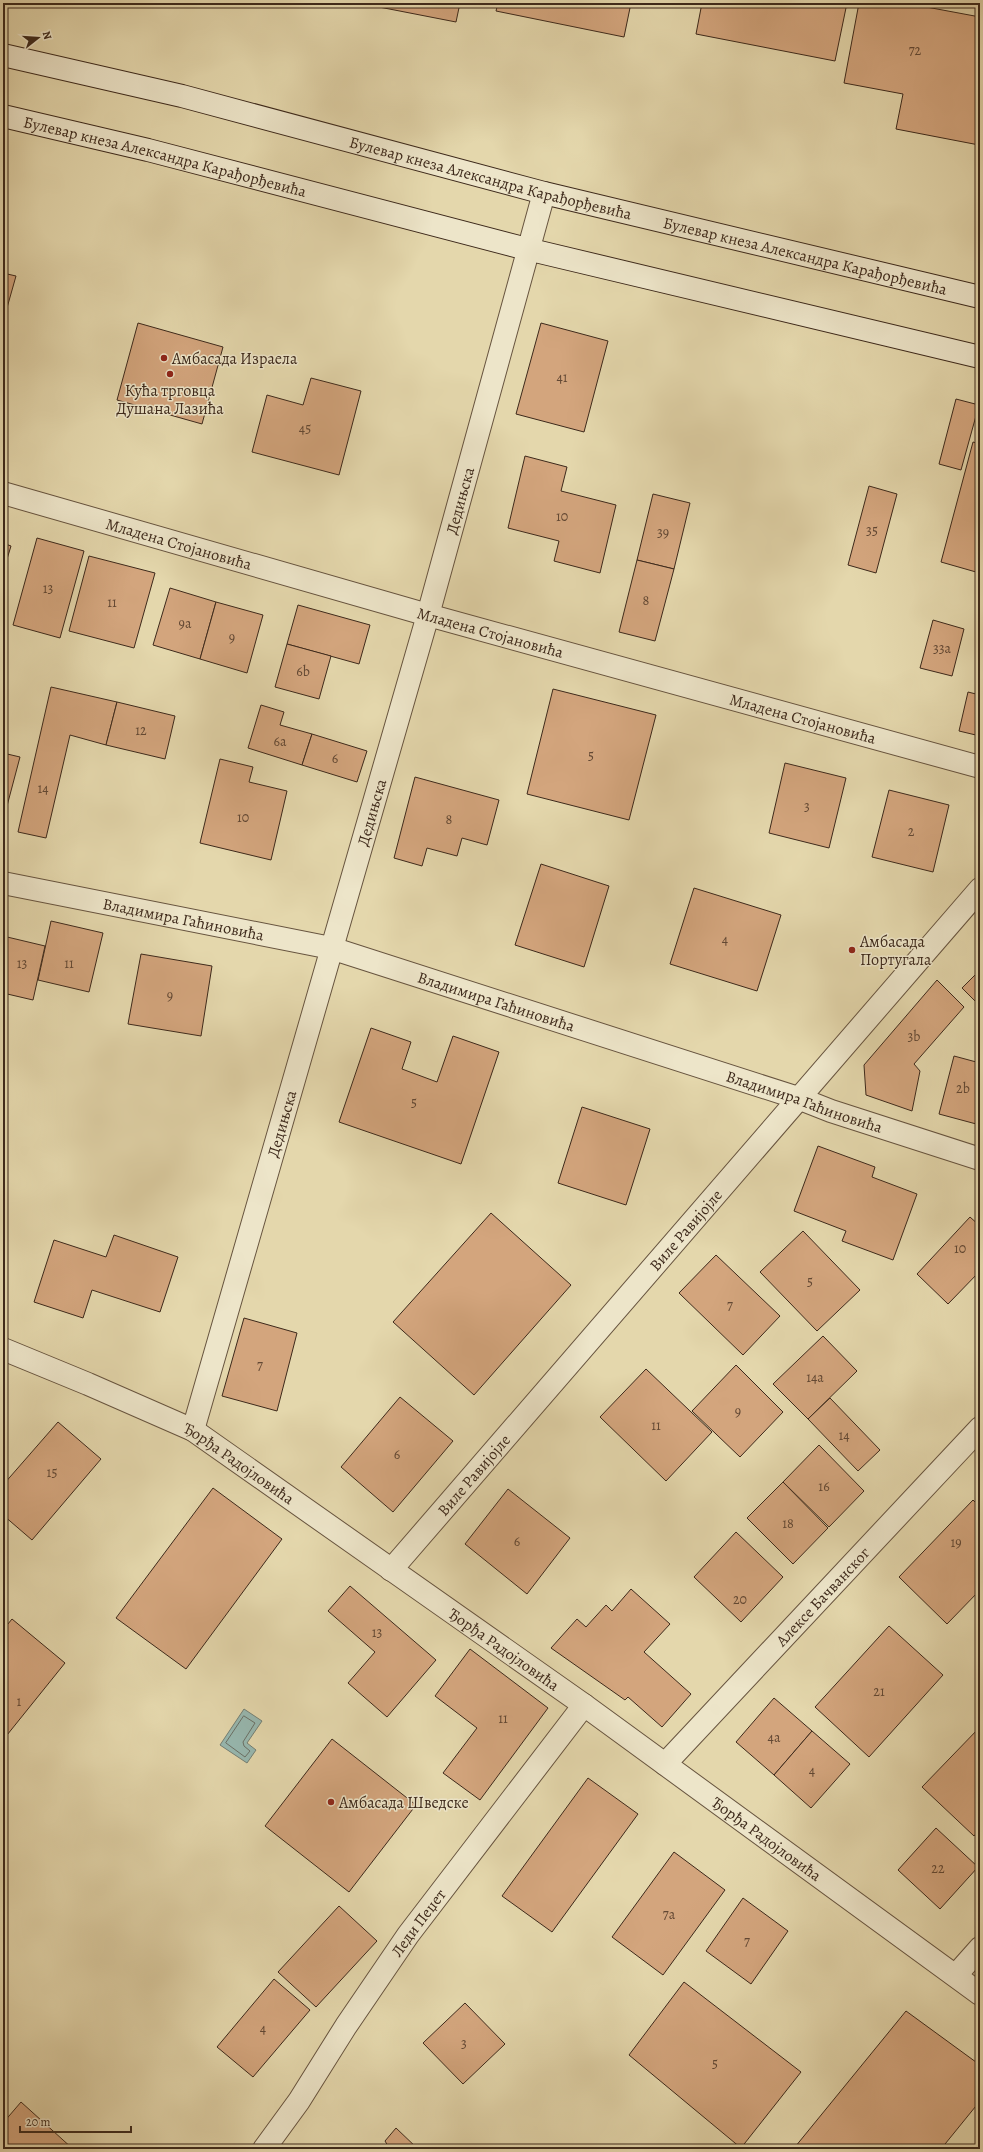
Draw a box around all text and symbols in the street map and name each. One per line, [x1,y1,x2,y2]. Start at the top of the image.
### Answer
north arrow [18,18,58,58]
text: N [39,29,55,41]
house number: 72 [909,41,922,60]
street label: Булевар кнеза Александра Карађорђевића [21,111,309,203]
street label: Булевар кнеза Александра Карађорђевића [347,131,635,226]
street label: Булевар кнеза Александра Карађорђевића [661,212,950,301]
place label: Амбасада Израела [171,348,298,370]
marker: Амбасада Израела [159,353,169,363]
house number: 41 [556,368,568,387]
marker: Кућа трговца Душана Лазића [165,369,175,379]
place label: Кућа трговца Душана Лазића [116,380,224,420]
house number: 45 [299,419,311,438]
street label: Дедињска [441,464,480,537]
house number: 10 [556,507,568,526]
street label: Младена Стојановића [103,513,255,576]
house number: 35 [866,521,878,540]
house number: 39 [657,523,669,542]
house number: 13 [43,579,53,598]
house number: 8 [643,591,650,610]
house number: 11 [107,593,117,612]
street label: Младена Стојановића [414,602,567,664]
house number: 9a [179,614,192,633]
house number: 9 [229,628,235,647]
house number: 33a [933,639,952,658]
house number: 6b [296,662,310,681]
street label: Младена Стојановића [727,689,879,750]
house number: 12 [135,721,147,740]
house number: 6a [274,732,287,751]
house number: 5 [588,746,594,765]
house number: 6 [332,749,338,768]
street label: Дедињска [352,776,392,849]
house number: 14 [37,779,49,798]
house number: 3 [804,797,810,816]
house number: 10 [237,808,249,827]
house number: 8 [446,810,453,829]
house number: 2 [908,822,915,841]
street label: Владимира Гаћиновића [101,893,266,947]
house number: 4 [722,930,728,949]
place label: Амбасада Португала [859,931,932,971]
marker: Амбасада Португала [847,945,857,955]
house number: 13 [17,954,27,973]
house number: 11 [64,954,74,973]
street label: Владимира Гаћиновића [415,967,578,1038]
house number: 9 [167,986,173,1005]
house number: 3b [908,1027,920,1046]
street label: Владимира Гаћиновића [723,1066,886,1139]
house number: 2b [956,1079,970,1098]
street label: Дедињска [262,1087,303,1160]
house number: 5 [411,1093,417,1112]
street label: Виле Равијојле [645,1185,728,1276]
house number: 10 [954,1239,966,1258]
house number: 5 [807,1272,813,1291]
house number: 7 [727,1296,733,1315]
house number: 7 [257,1356,263,1375]
house number: 14a [806,1368,824,1387]
house number: 9 [735,1402,741,1421]
house number: 11 [651,1416,661,1435]
street label: Ђорђа Радојловића [180,1417,299,1510]
house number: 14 [838,1426,850,1445]
street label: Виле Равијојле [433,1430,516,1521]
house number: 6 [394,1445,400,1464]
house number: 15 [47,1463,57,1482]
house number: 16 [818,1477,830,1496]
house number: 18 [782,1514,794,1533]
house number: 6 [514,1532,520,1551]
house number: 19 [950,1533,962,1552]
street label: Алексе Бачванског [770,1542,875,1652]
house number: 20 [733,1590,747,1609]
street label: Ђорђа Радојловића [444,1603,564,1697]
house number: 13 [372,1623,382,1642]
house number: 21 [873,1682,885,1701]
house number: 1 [17,1692,22,1711]
house number: 11 [498,1709,508,1728]
house number: 4a [768,1728,781,1747]
house number: 4 [809,1761,815,1780]
place label: Амбасада Шведске [338,1792,469,1814]
street label: Ђорђа Радојловића [707,1792,826,1887]
marker: Амбасада Шведске [326,1797,336,1807]
house number: 22 [931,1859,945,1878]
street label: Леди Пеџет [386,1885,451,1961]
house number: 7a [663,1905,676,1924]
house number: 7 [744,1932,750,1951]
house number: 4 [260,2019,266,2038]
house number: 3 [461,2034,467,2053]
house number: 5 [712,2054,718,2073]
scale bar [20,2108,131,2134]
text: 20 m [26,2114,50,2130]

